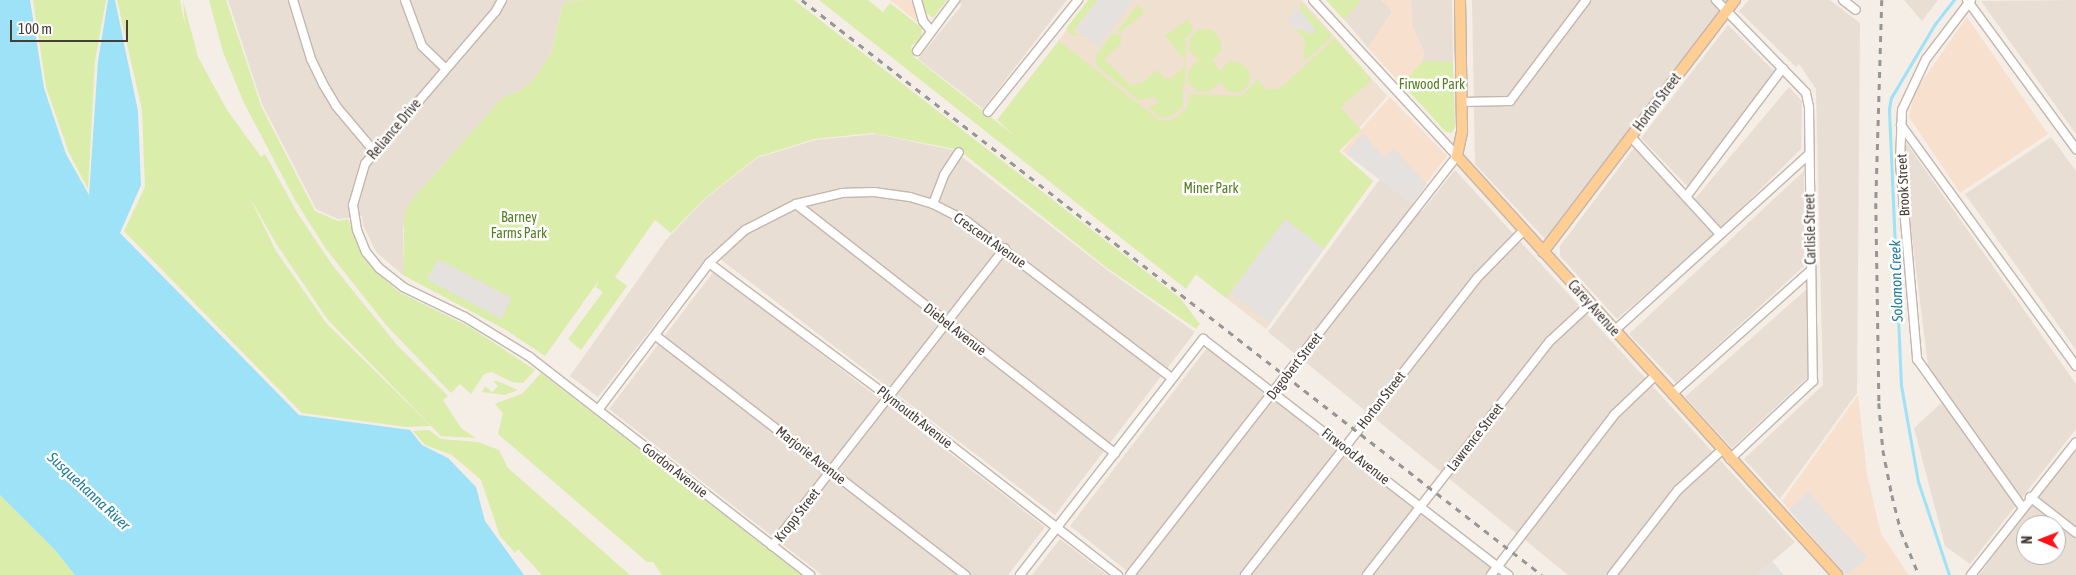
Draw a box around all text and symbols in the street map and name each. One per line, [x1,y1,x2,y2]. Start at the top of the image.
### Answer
scale bar [12,10,130,42]
text: 100 m [18,20,52,37]
street label: Horton Street [1630,70,1684,134]
park label: Firwood Park [1399,76,1465,92]
street label: Reliance Drive [364,95,424,163]
street label: Brook Street [1893,153,1913,217]
park label: Miner Park [1183,180,1239,196]
street label: Carlisle Street [1801,193,1819,265]
park label: Barney Farms Park [491,209,547,242]
street label: Crescent Avenue [950,209,1030,271]
water label: Solomon Creek [1886,240,1906,322]
street label: Carey Avenue [1564,277,1624,339]
street label: Diebel Avenue [920,299,990,359]
street label: Dagobert Street [1263,329,1325,403]
street label: Horton Street [1353,368,1409,432]
street label: Plymouth Avenue [874,382,956,452]
street label: Lawrence Street [1443,400,1507,474]
street label: Marjorie Avenue [773,422,849,488]
street label: Firwood Avenue [1319,424,1393,488]
street label: Gordon Avenue [639,439,711,501]
water label: Susquehanna River [44,448,134,534]
street label: Kropp Street [771,485,823,545]
north arrow [2016,515,2066,565]
text: N [2019,535,2035,544]

